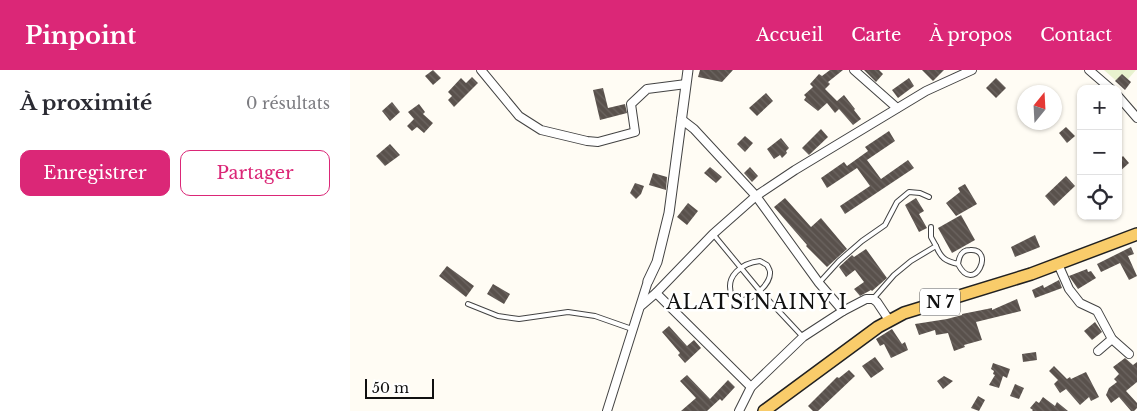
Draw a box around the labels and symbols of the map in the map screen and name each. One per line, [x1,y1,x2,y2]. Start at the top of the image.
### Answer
north arrow [1017,85,1062,130]
road number: N 7 [920,288,960,316]
district label: ALATSINAINY I [665,290,848,314]
scale bar [365,376,434,399]

